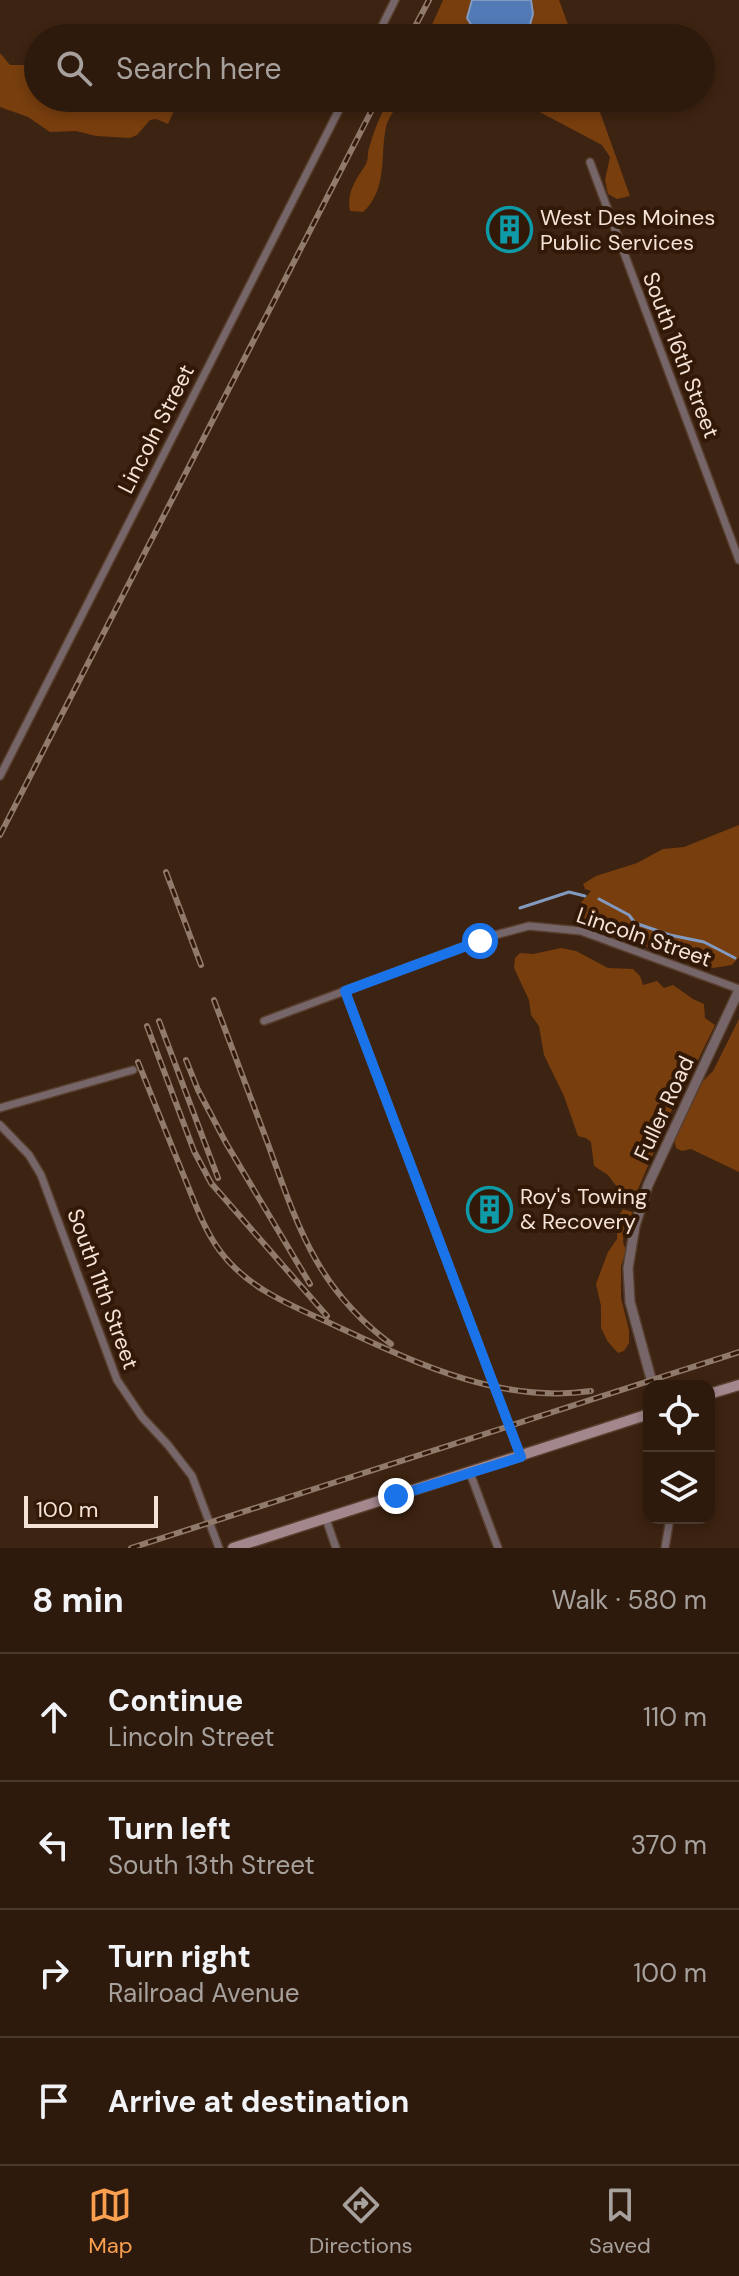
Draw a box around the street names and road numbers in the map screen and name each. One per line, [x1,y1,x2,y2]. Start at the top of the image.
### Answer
street label: South 16th Street [636,268,726,442]
street label: Lincoln Street [111,360,201,498]
street label: Lincoln Street [573,900,715,974]
street label: Fuller Road [627,1051,701,1165]
street label: South 11th Street [61,1205,145,1373]

